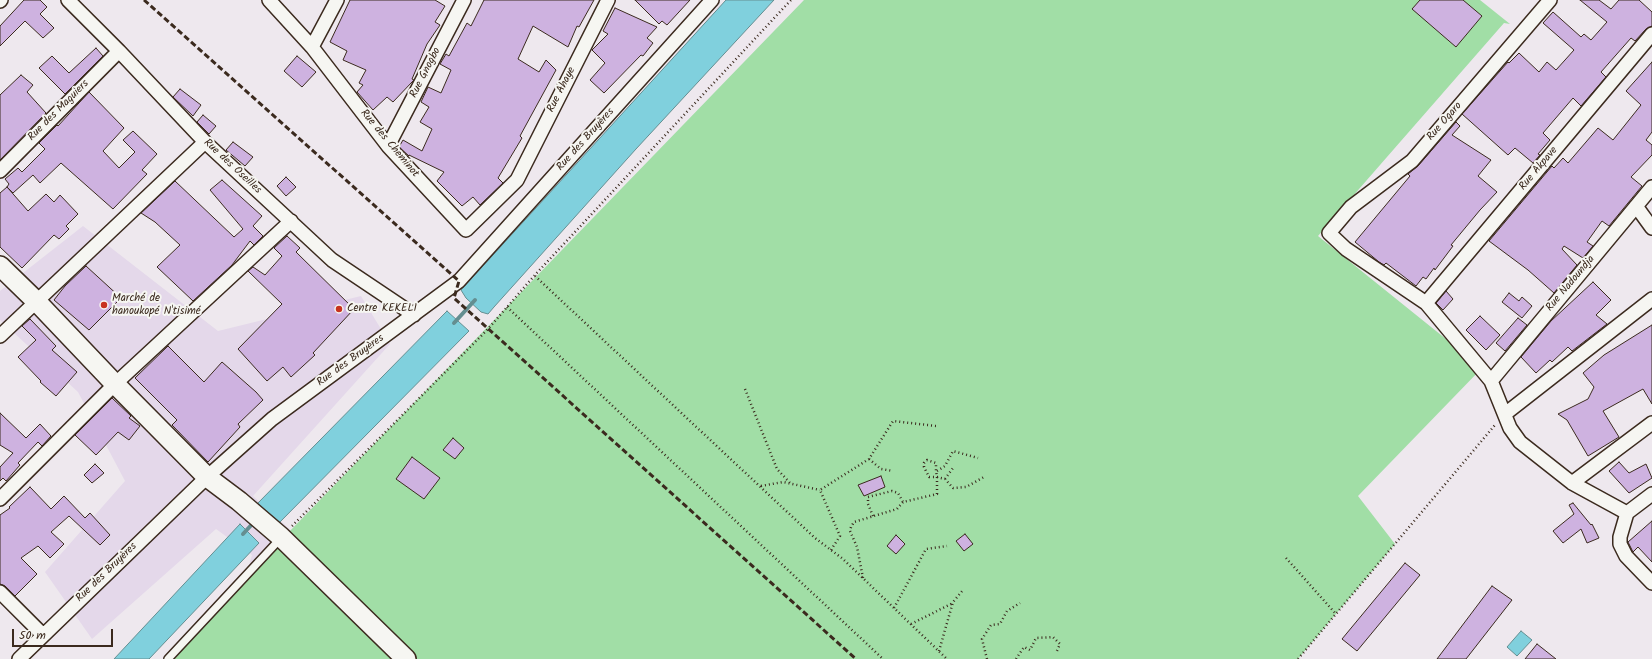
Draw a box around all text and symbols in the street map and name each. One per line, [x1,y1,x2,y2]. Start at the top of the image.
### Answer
street label: Rue Gnogbo [408,46,444,100]
street label: Rue Ahaye [545,65,579,115]
street label: Rue des Maguiers [26,78,92,144]
street label: Rue Ogaro [1425,100,1465,144]
street label: Rue des Bruyères [554,106,618,174]
street label: Rue des Cheminot [357,107,421,181]
street label: Rue des Oseilles [200,137,264,197]
street label: Rue Akpave [1517,144,1561,194]
street label: Rue Nadoundja [1544,253,1598,315]
place label: Marché de hanoukopé N'tisimé [112,292,201,318]
marker: Marché de hanoukopé N'tisimé [99,300,109,310]
place label: Centre KEKELI [347,302,417,316]
marker: Centre KEKELI [334,304,344,314]
street label: Rue des Bruyères [315,332,387,390]
street label: Rue des Bruyères [74,541,140,605]
scale bar [14,621,115,647]
text: 50 m [19,626,46,645]

